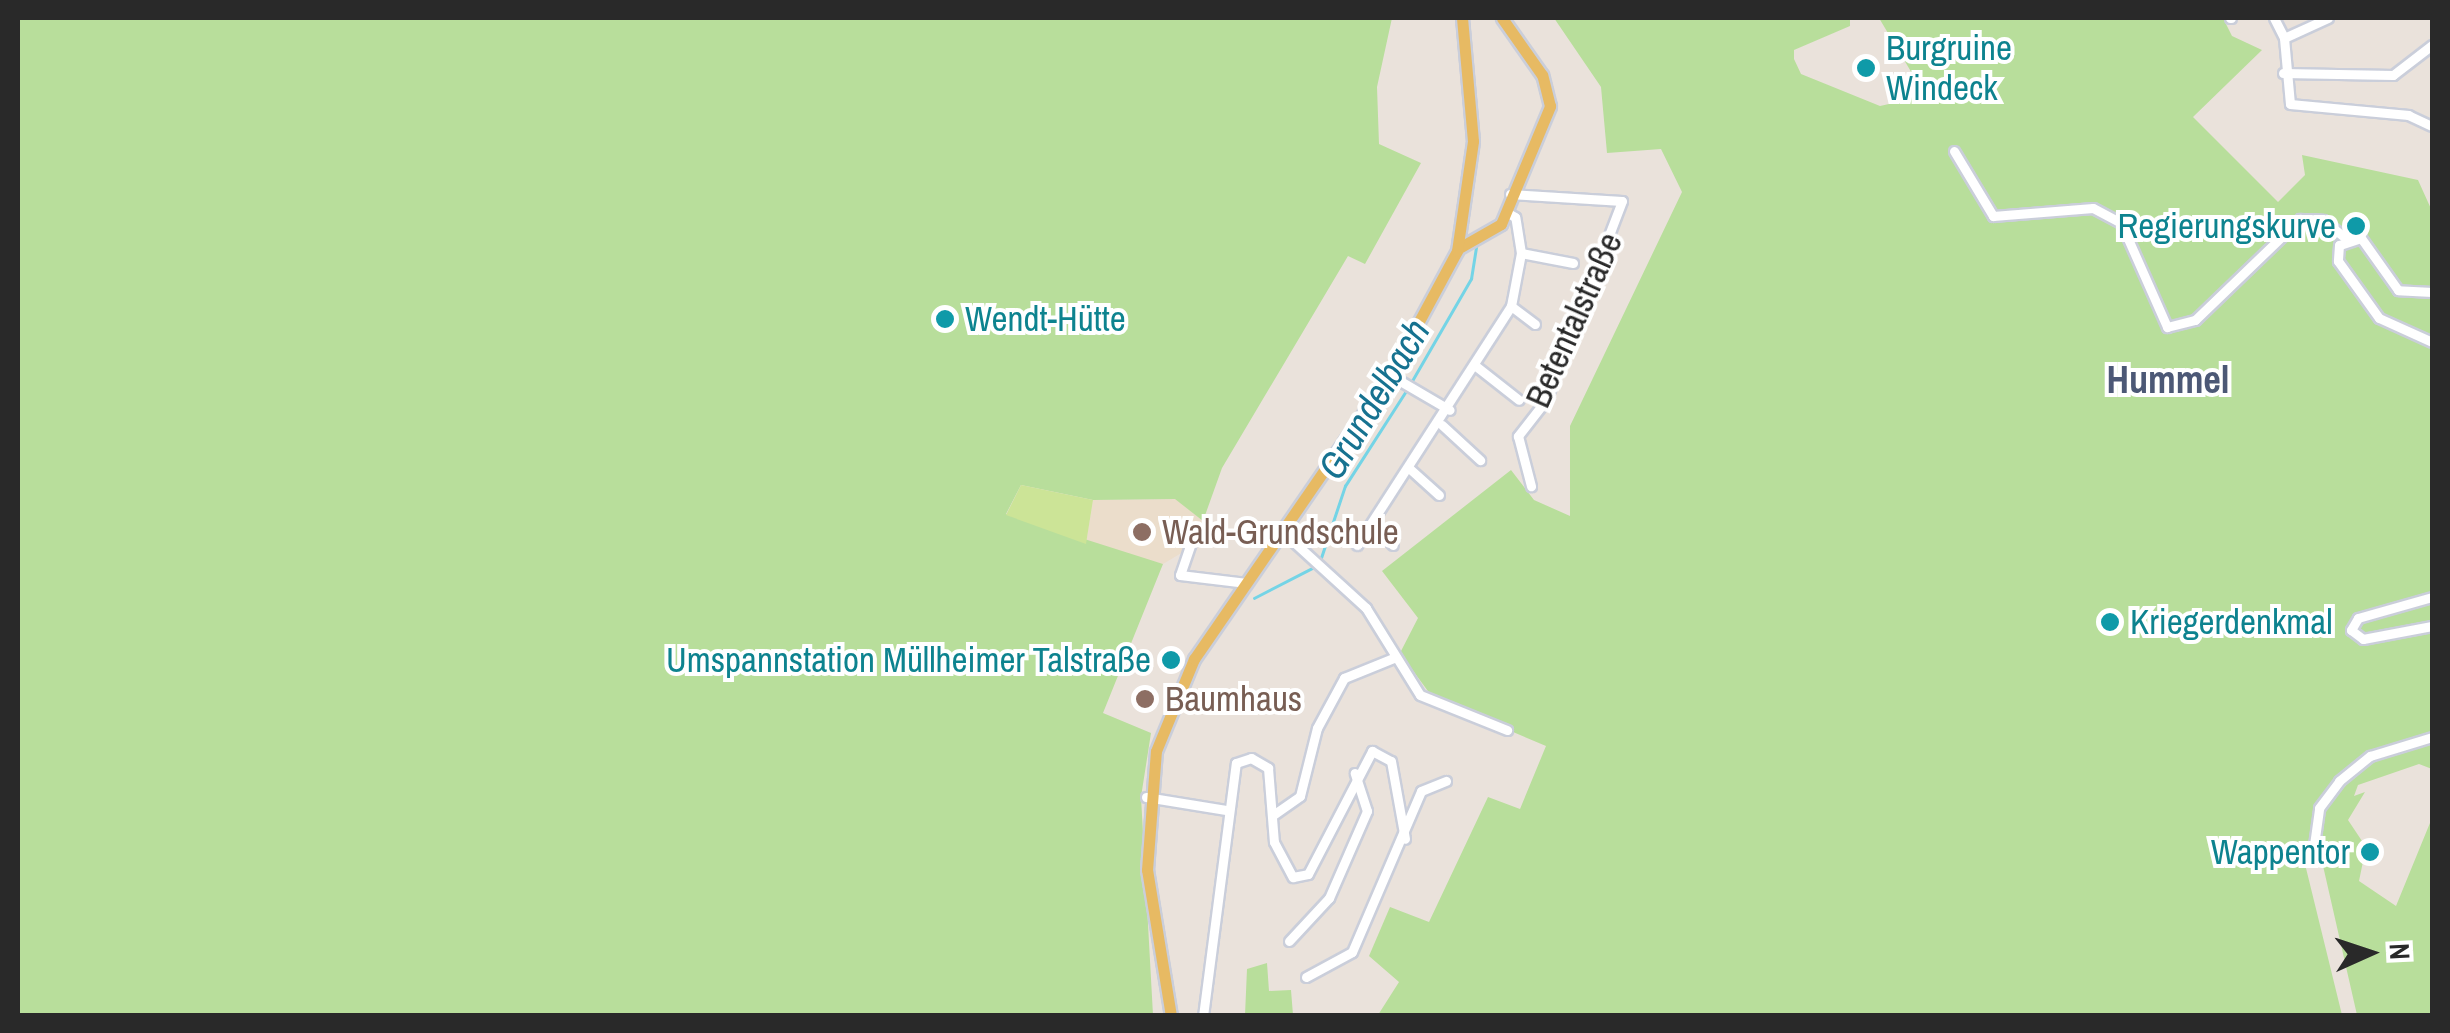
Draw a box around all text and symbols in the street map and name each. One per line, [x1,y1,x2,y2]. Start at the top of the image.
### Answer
place label: Burgruine Windeck [1886,27,2012,109]
marker: Burgruine Windeck [1855,57,1877,79]
place label: Regierungskurve [2117,205,2336,247]
marker: Regierungskurve [2345,215,2367,237]
street label: Betentalstraße [1517,226,1631,414]
place label: Wendt-Hütte [965,298,1126,340]
marker: Wendt-Hütte [934,308,956,330]
water label: Grundelbach [1309,311,1439,487]
district label: Hummel [2107,357,2229,403]
place label: Wald-Grundschule [1162,511,1399,553]
marker: Wald-Grundschule [1131,521,1153,543]
place label: Kriegerdenkmal [2130,601,2333,643]
marker: Kriegerdenkmal [2099,611,2121,633]
place label: Umspannstation Müllheimer Talstraße [666,639,1151,681]
marker: Umspannstation Müllheimer Talstraße [1160,649,1182,671]
place label: Baumhaus [1165,678,1302,720]
marker: Baumhaus [1134,688,1156,710]
place label: Wappentor [2211,831,2350,873]
marker: Wappentor [2359,841,2381,863]
north arrow [2320,903,2420,1003]
text: N [2381,942,2419,961]

